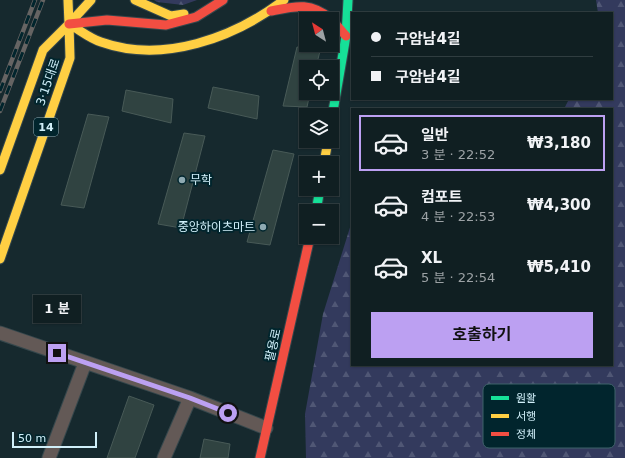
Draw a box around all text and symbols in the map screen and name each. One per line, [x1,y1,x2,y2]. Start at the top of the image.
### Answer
north arrow [299,12,339,52]
map controls [299,12,339,244]
text: 구암남4길 [395,30,461,48]
street label: 3·15대로 [33,57,63,107]
button: locate [299,60,339,100]
text: 구암남4길 [395,68,461,86]
button: layers [299,108,339,148]
road number: 14 [34,118,58,136]
icon: car [373,125,409,161]
text: 일반 [421,126,449,144]
text: ₩3,180 [527,134,591,152]
text: 3 분 · 22:52 [421,147,495,162]
button: + [299,156,339,196]
place label: 무학 [190,173,212,187]
marker: 무학 [177,175,187,185]
icon: car [373,187,409,223]
text: 컴포트 [421,188,462,206]
text: ₩4,300 [527,196,591,214]
button: − [299,204,339,244]
text: 4 분 · 22:53 [421,209,495,224]
place label: 중앙하이츠마트 [178,220,255,234]
marker: 중앙하이츠마트 [258,222,268,232]
icon: car [373,249,409,285]
text: XL [421,249,442,267]
text: ₩5,410 [527,258,591,276]
text: 5 분 · 22:54 [421,270,495,285]
callout: 1 분 [33,295,81,323]
text: 1 분 [44,301,70,316]
button: 호출하기 [371,312,593,358]
street label: 팔용로 [262,327,284,363]
route end [48,344,66,362]
legend [483,384,615,448]
text: 원활 [516,392,536,405]
route start [219,404,237,422]
text: 서행 [516,410,536,423]
text: 정체 [516,428,536,441]
scale bar [12,430,97,449]
text: 50 m [18,432,46,445]

